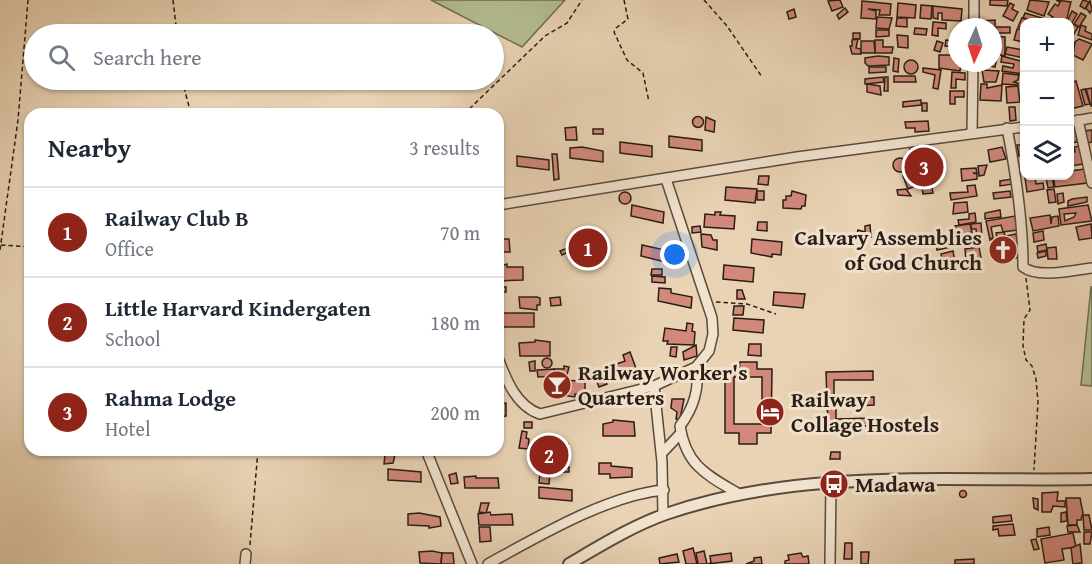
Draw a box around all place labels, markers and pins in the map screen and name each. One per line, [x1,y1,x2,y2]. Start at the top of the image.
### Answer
pin: 3 [904,144,944,190]
place label: Calvary Assemblies of God Church [795,221,982,278]
pin: 1 [568,226,608,270]
church icon: Calvary Assemblies of God Church [987,234,1019,266]
place label: Railway Worker's Quarters [578,356,748,413]
bar icon: Railway Worker's Quarters [541,369,573,401]
place label: Railway Collage Hostels [791,383,939,440]
hotel icon: Railway Collage Hostels [754,396,786,428]
pin: 2 [530,432,568,478]
bus stop icon: Madawa [818,468,850,500]
place label: Madawa [855,468,936,500]

